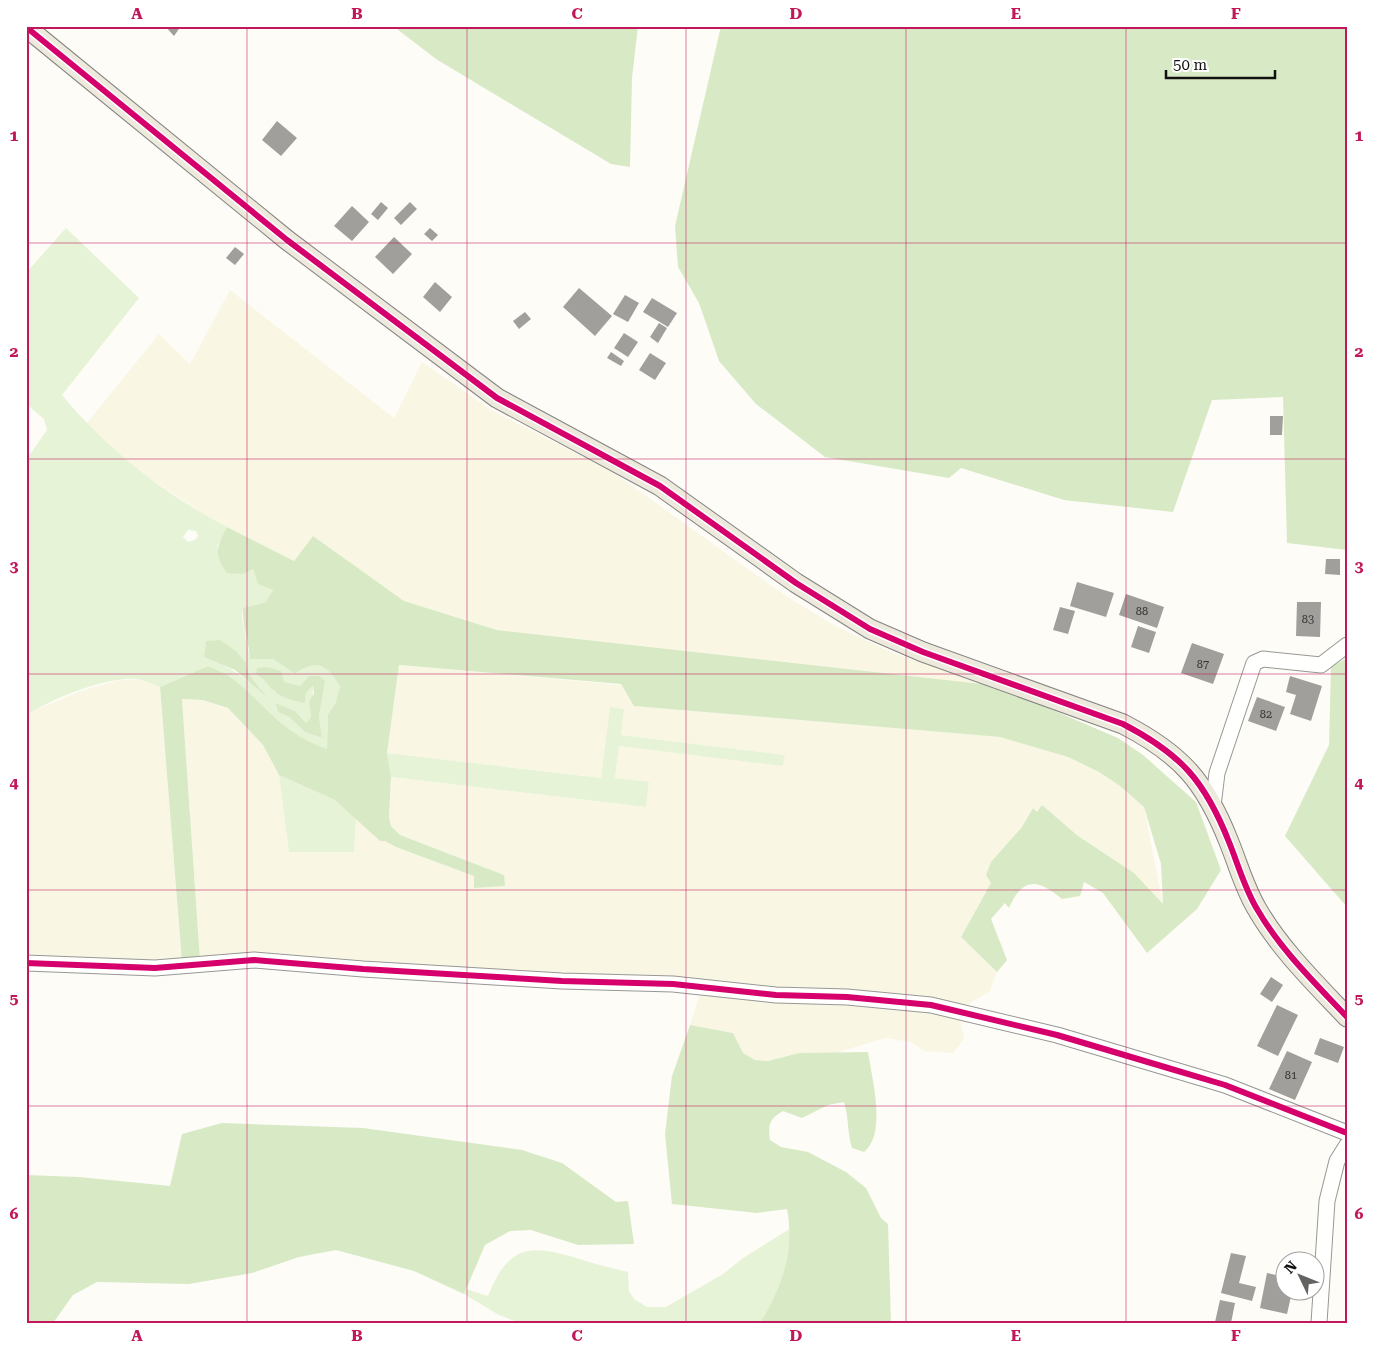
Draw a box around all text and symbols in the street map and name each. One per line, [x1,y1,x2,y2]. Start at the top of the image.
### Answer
text: A [131,4,143,23]
text: B [351,4,363,23]
text: C [571,4,583,23]
text: D [790,4,803,23]
text: E [1011,4,1021,23]
text: F [1231,4,1241,23]
scale bar [1166,48,1274,80]
text: 50 m [1173,56,1208,74]
text: 1 [10,126,19,145]
text: 1 [1355,126,1364,145]
text: 2 [10,342,19,361]
text: 2 [1355,342,1364,361]
text: 3 [10,557,19,576]
text: 3 [1355,557,1364,576]
house number: 88 [1136,605,1148,618]
house number: 83 [1302,613,1314,626]
house number: 87 [1197,658,1209,671]
house number: 82 [1260,708,1272,721]
text: 4 [10,773,19,792]
text: 4 [1355,773,1364,792]
text: 5 [10,989,19,1008]
text: 5 [1355,989,1364,1008]
house number: 81 [1285,1069,1297,1082]
text: 6 [10,1204,19,1223]
text: 6 [1355,1204,1364,1223]
north arrow [1276,1252,1326,1302]
text: N [1281,1258,1300,1277]
text: A [131,1326,143,1345]
text: B [351,1326,363,1345]
text: C [571,1326,583,1345]
text: D [790,1326,803,1345]
text: E [1011,1326,1021,1345]
text: F [1231,1326,1241,1345]

